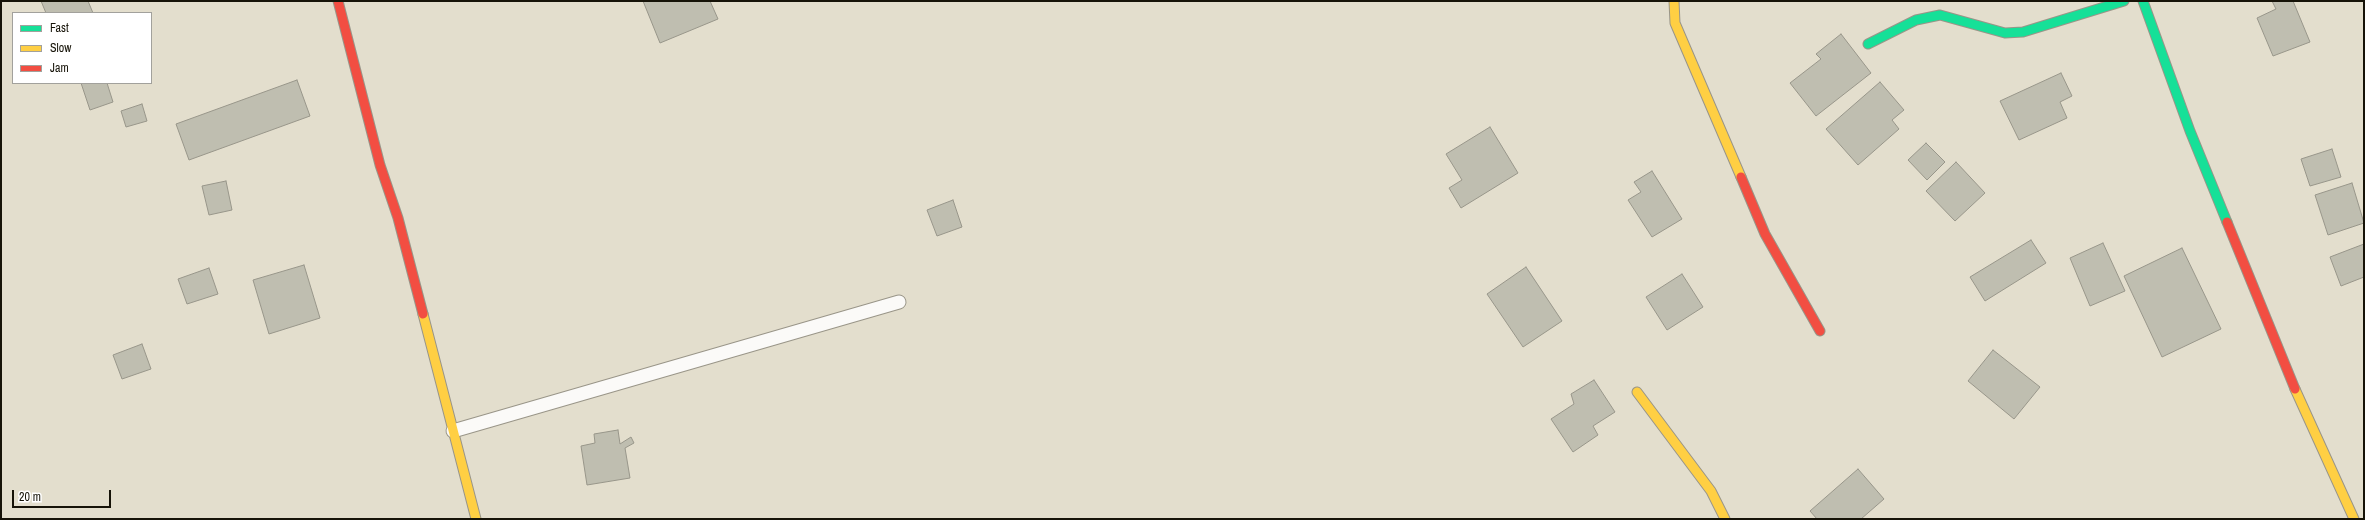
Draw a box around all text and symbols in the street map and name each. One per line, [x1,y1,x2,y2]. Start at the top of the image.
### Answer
legend [12,12,152,84]
text: Fast [50,20,69,36]
text: Slow [50,40,71,56]
text: Jam [50,60,69,76]
scale bar [14,482,113,508]
text: 20 m [19,489,41,505]

